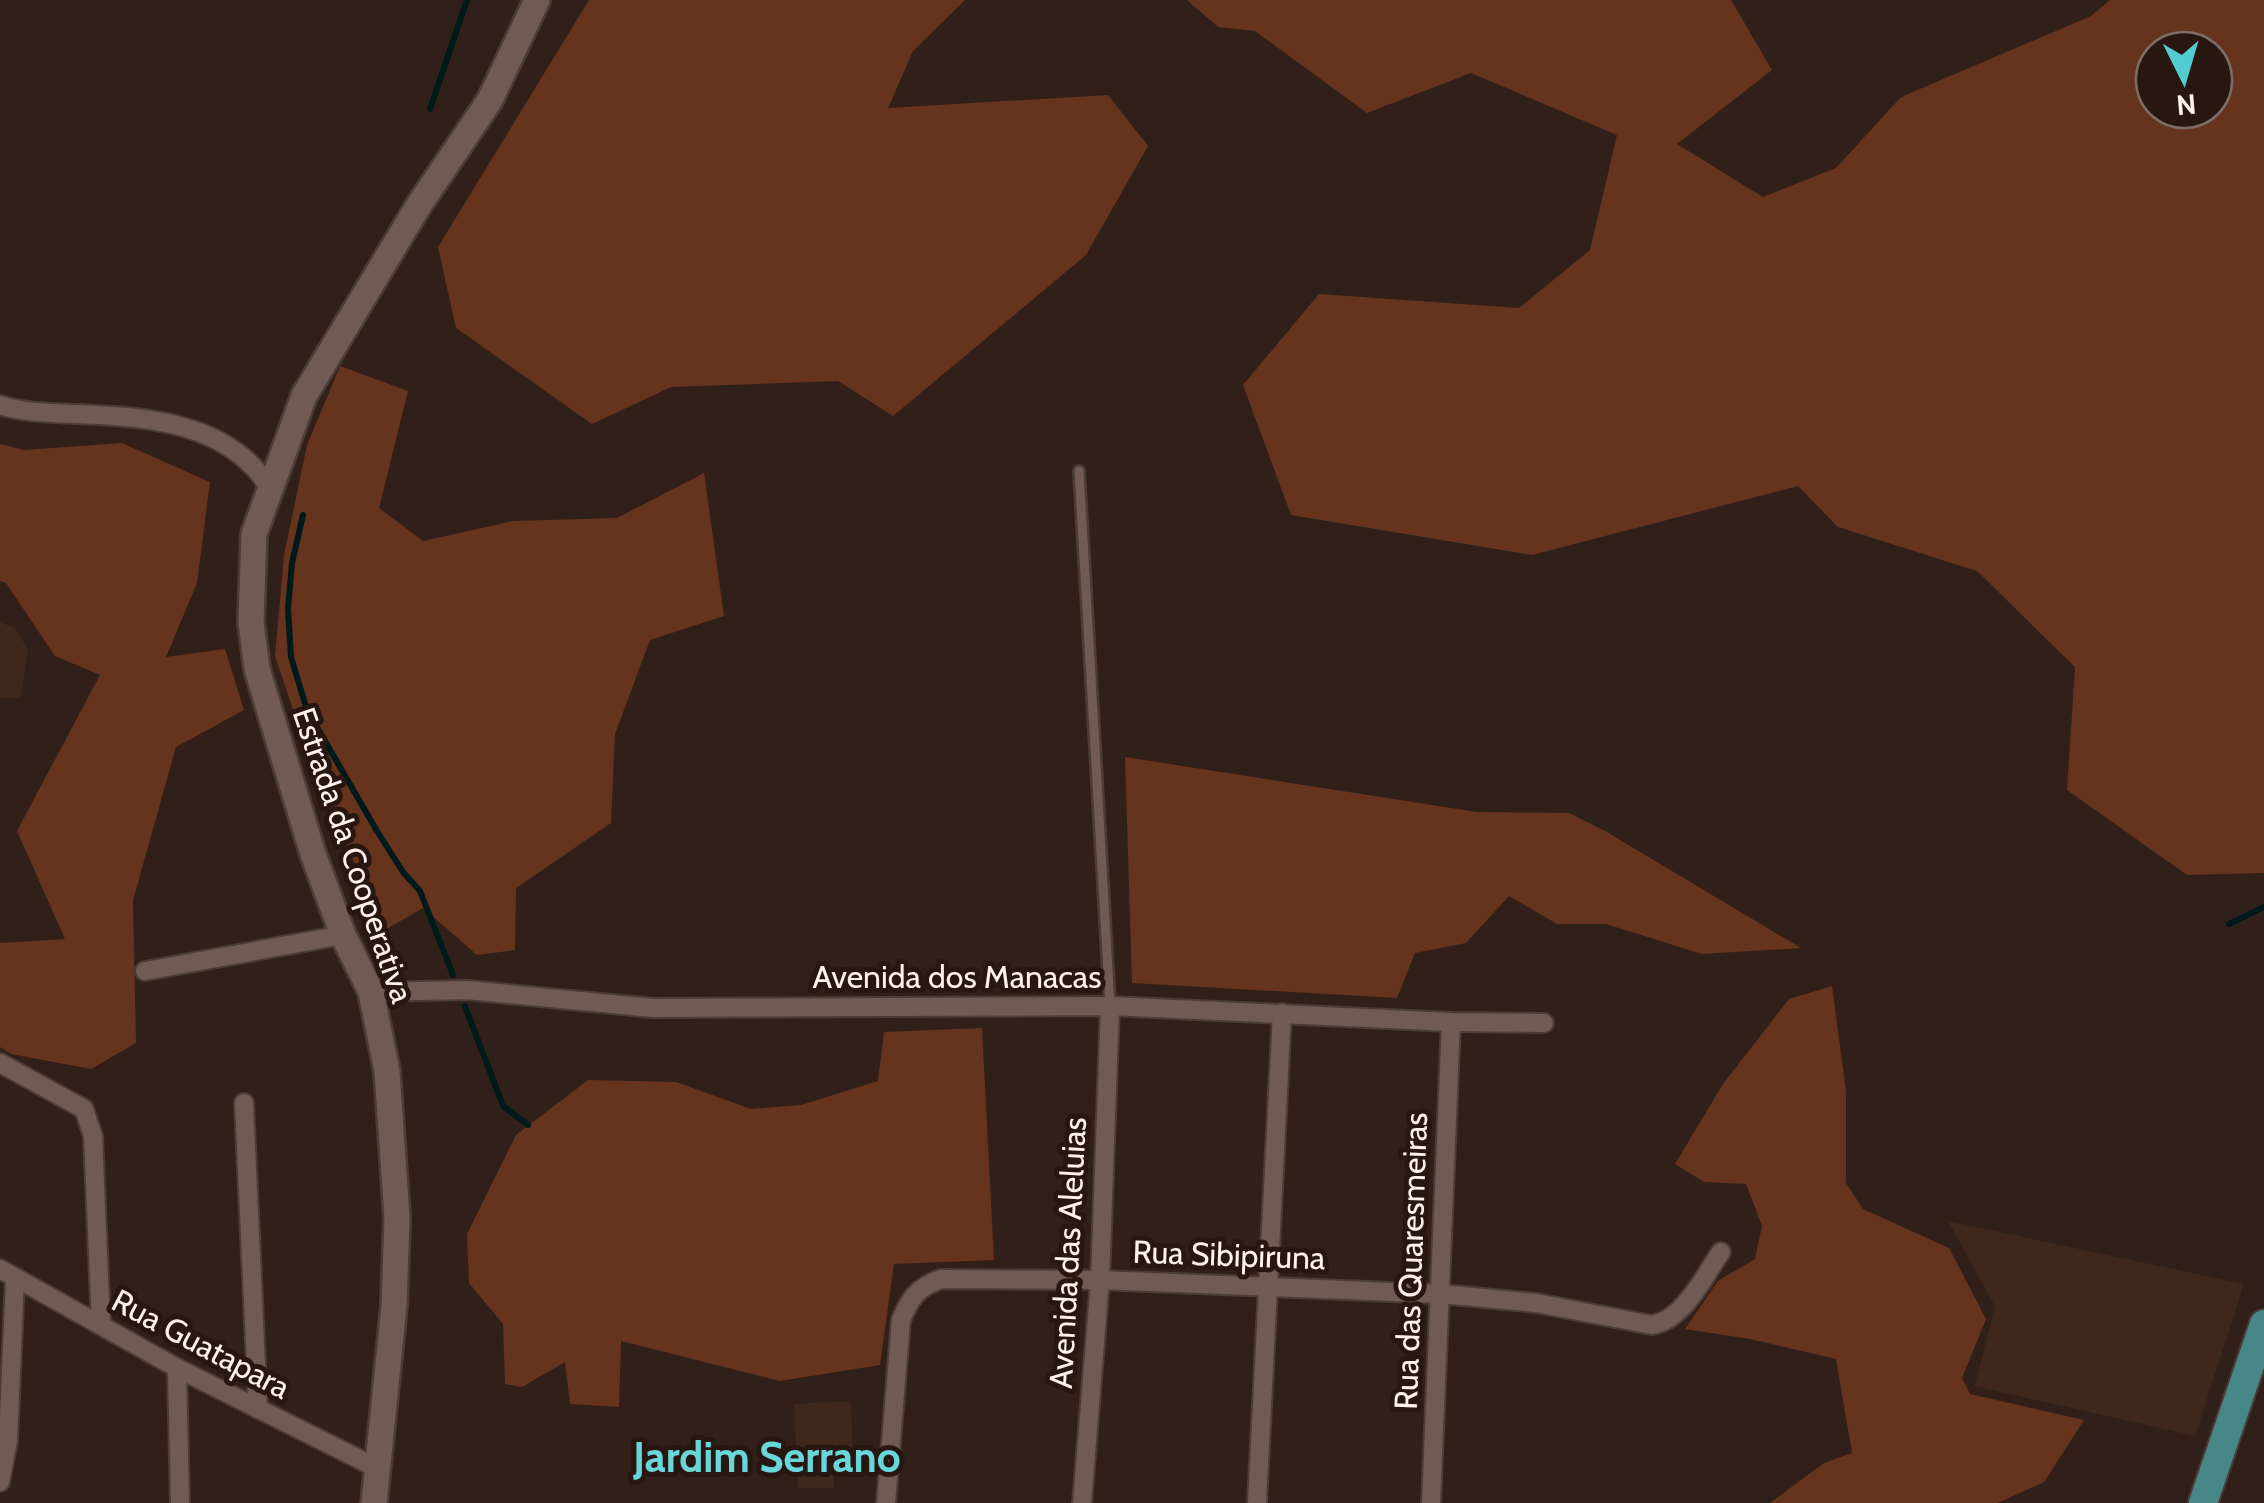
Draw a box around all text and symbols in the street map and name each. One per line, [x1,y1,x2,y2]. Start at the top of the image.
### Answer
north arrow [2134,30,2234,130]
text: N [2175,87,2198,123]
street label: Estrada da Cooperativa [285,702,423,1008]
street label: Avenida dos Manacas [813,957,1101,996]
street label: Rua das Quaresmeiras [1386,1112,1435,1410]
street label: Avenida das Aleluias [1041,1116,1094,1390]
street label: Rua Sibipiruna [1132,1232,1327,1277]
street label: Rua Guatapara [106,1280,297,1407]
district label: Jardim Serrano [632,1431,901,1483]

